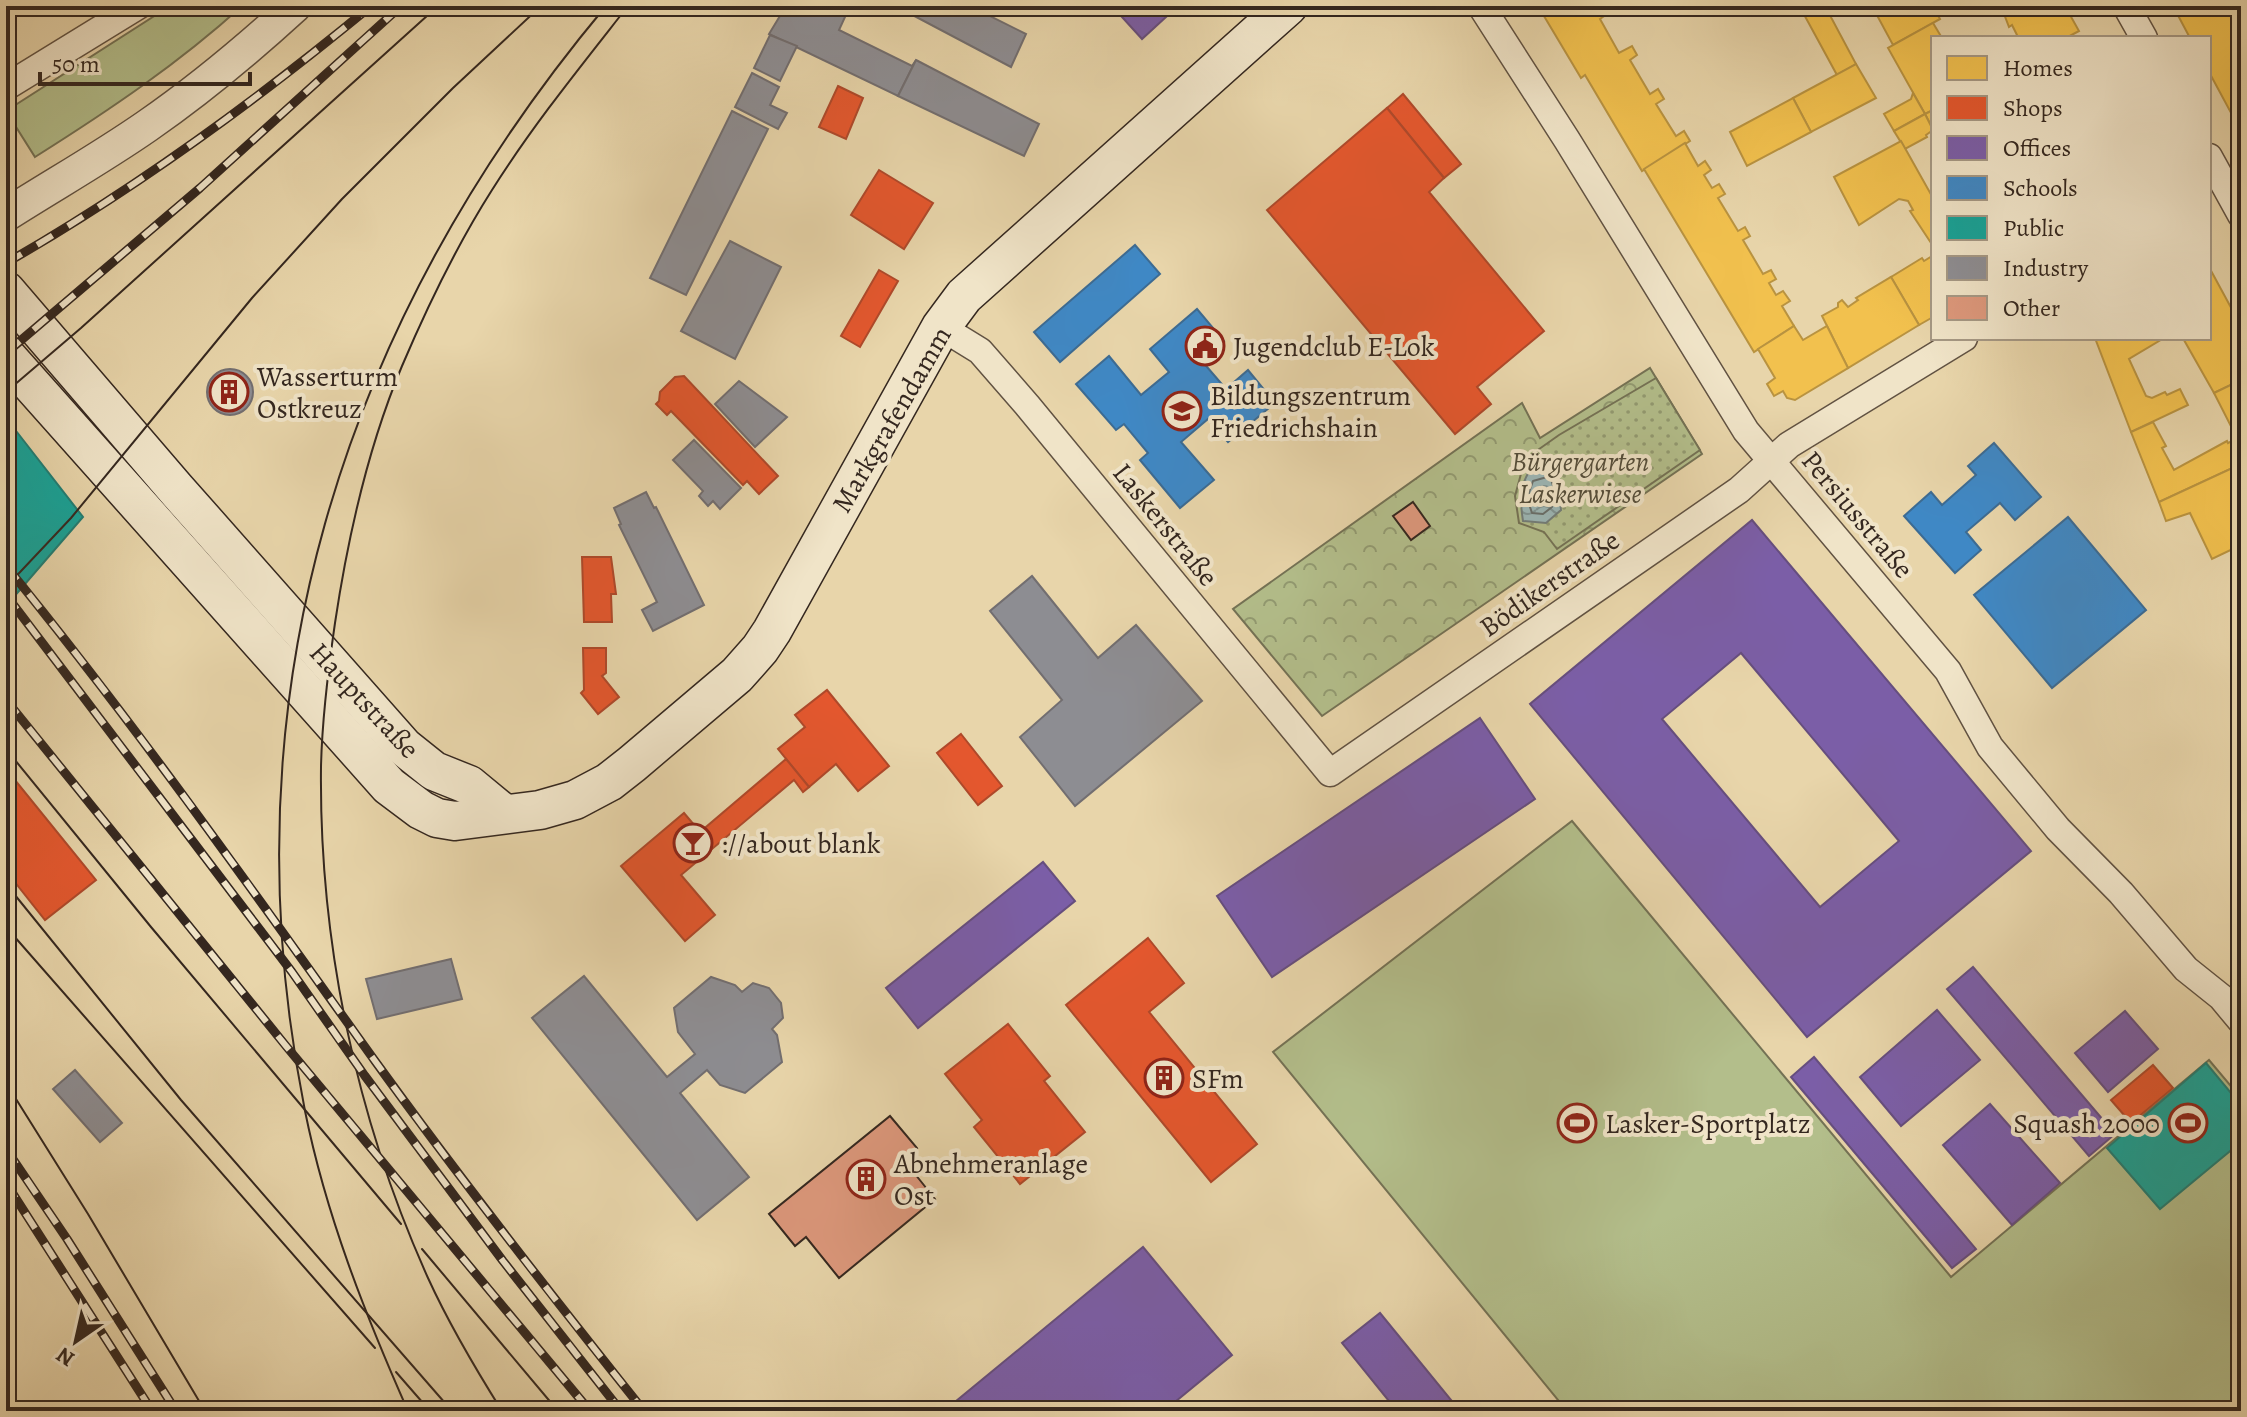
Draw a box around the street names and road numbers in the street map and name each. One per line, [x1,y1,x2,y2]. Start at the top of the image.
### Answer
street label: Markgrafendamm [823,319,961,520]
street label: Persiusstraße [1793,443,1922,587]
street label: Laskerstraße [1104,455,1227,594]
street label: Bödikerstraße [1472,521,1627,646]
street label: Hauptstraße [301,634,428,767]

